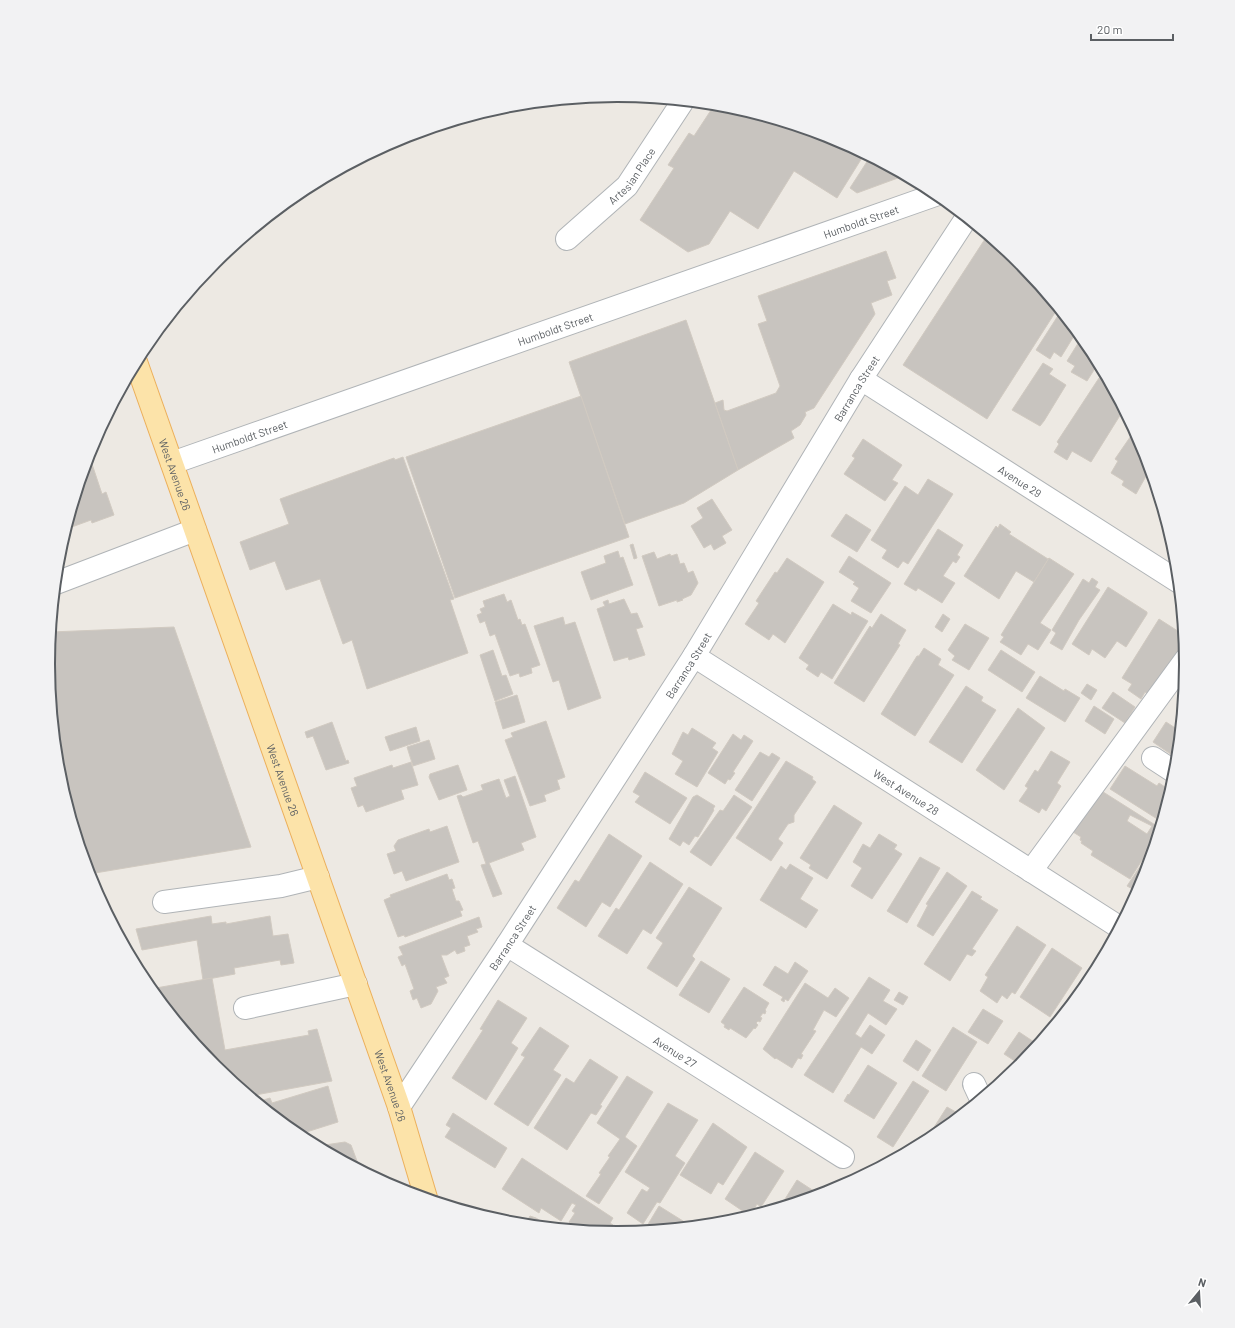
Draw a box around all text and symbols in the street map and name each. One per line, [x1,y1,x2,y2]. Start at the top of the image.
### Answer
scale bar [1091,16,1173,42]
text: 20 m [1097,22,1123,36]
street label: Artesian Place [605,145,657,206]
street label: Humboldt Street [821,202,900,240]
street label: Humboldt Street [516,309,594,348]
street label: Barranca Street [831,352,881,424]
street label: Humboldt Street [210,417,289,455]
street label: West Avenue 26 [157,437,194,512]
street label: Avenue 29 [996,462,1045,499]
street label: Barranca Street [662,630,713,700]
street label: West Avenue 26 [265,742,302,818]
street label: West Avenue 28 [871,766,942,817]
street label: Barranca Street [486,902,538,972]
street label: Avenue 27 [651,1033,699,1070]
street label: West Avenue 26 [373,1048,409,1123]
north arrow [1179,1272,1219,1312]
text: N [1197,1275,1208,1289]

